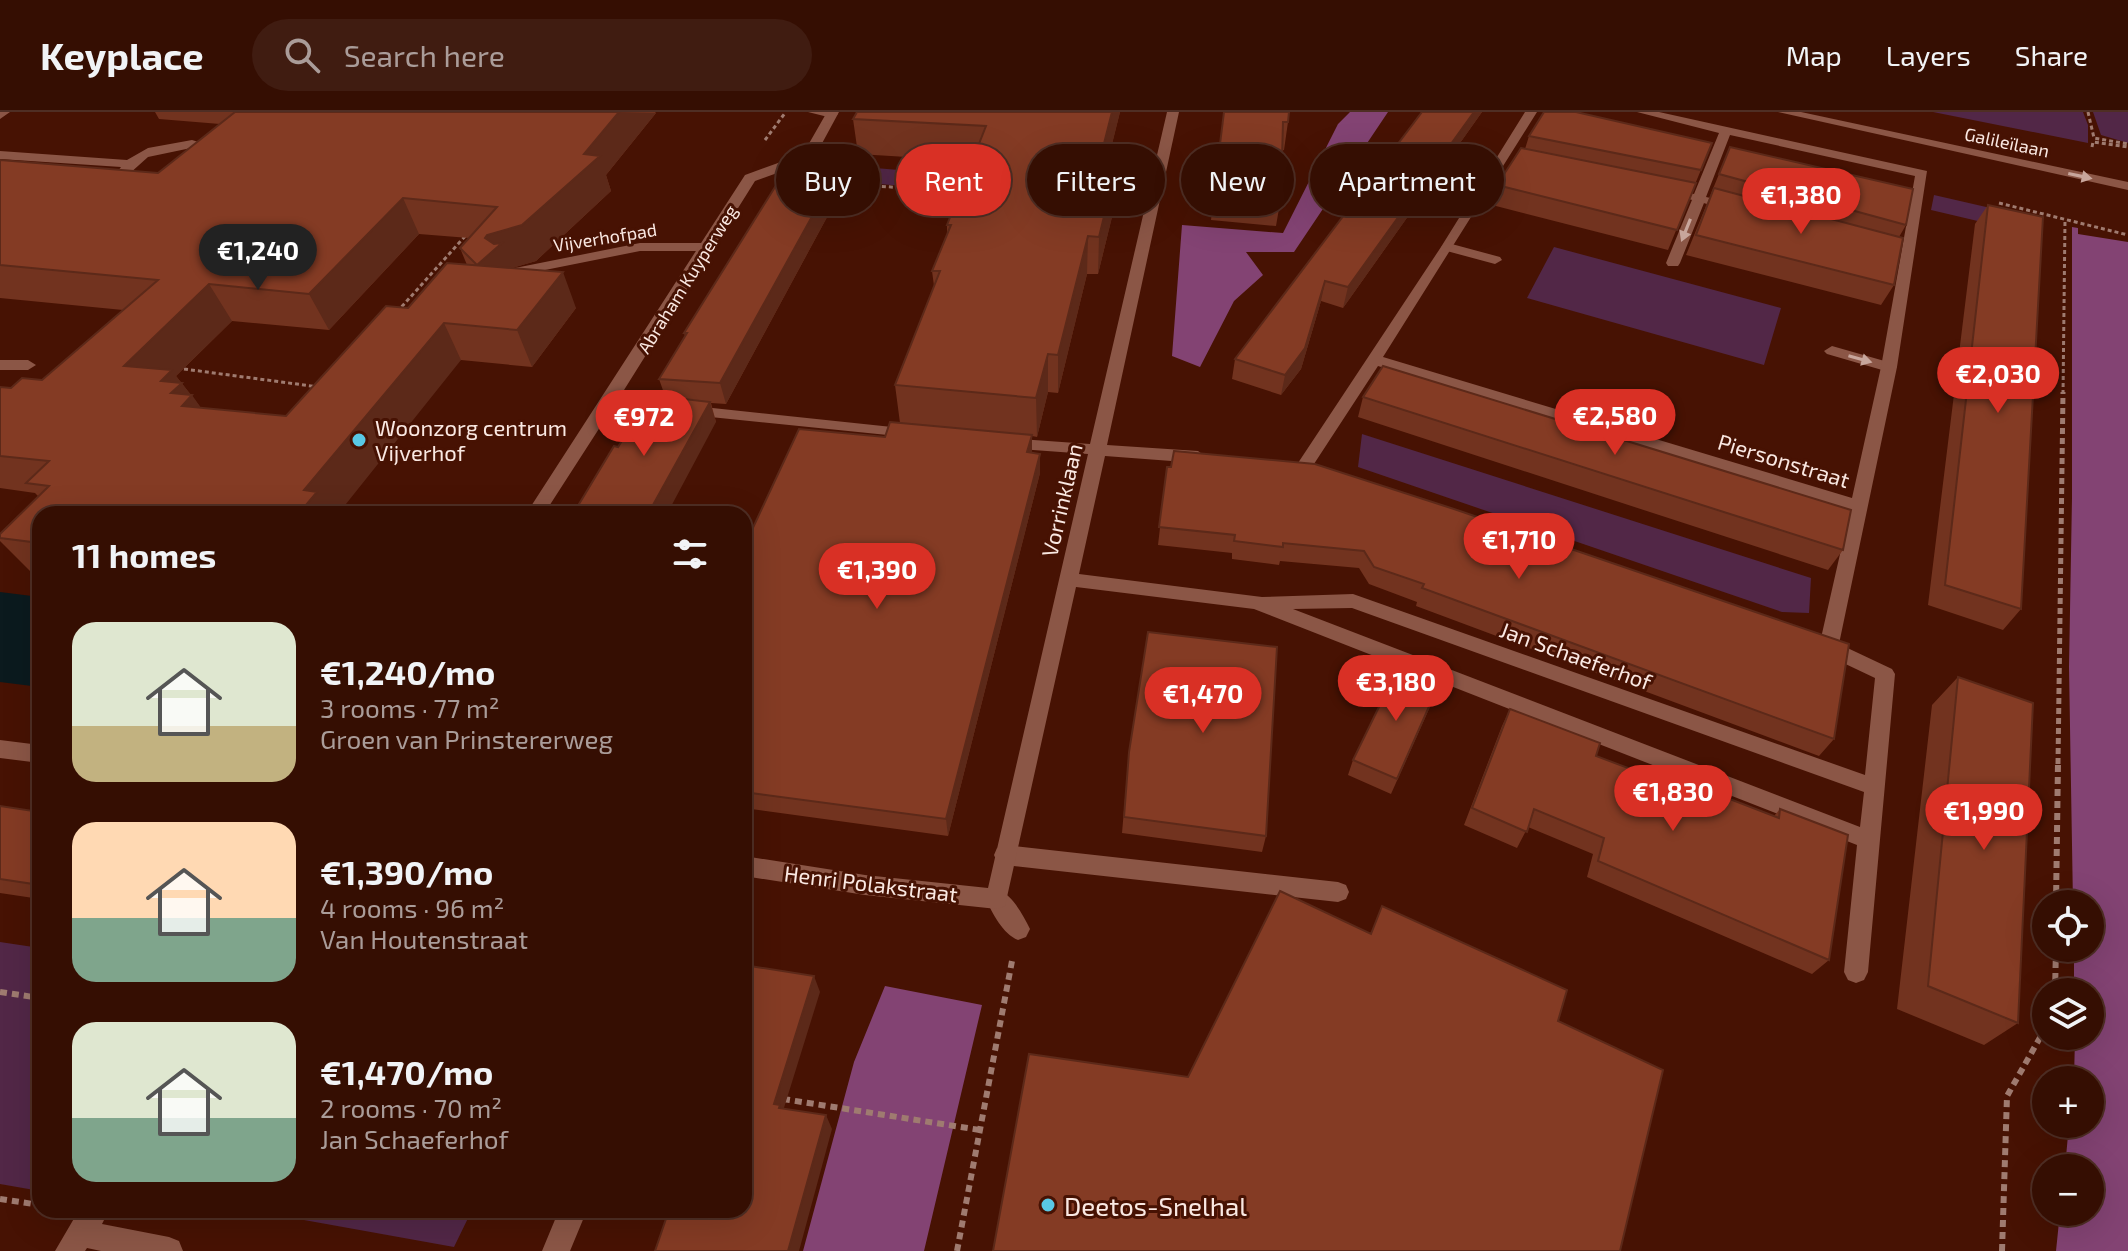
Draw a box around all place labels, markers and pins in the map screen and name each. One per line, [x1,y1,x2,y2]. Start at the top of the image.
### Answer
pin: €1,380 [1736,168,1866,236]
pin: €1,240 [193,224,323,292]
pin: €2,030 [1933,347,2063,415]
pin: €2,580 [1550,389,1680,457]
pin: €972 [597,390,691,458]
place label: Woonzorg centrum Vijverhof [375,414,567,466]
marker: Woonzorg centrum Vijverhof [350,431,368,449]
pin: €1,710 [1454,513,1584,581]
pin: €1,390 [812,543,942,611]
pin: €3,180 [1331,655,1461,723]
pin: €1,470 [1138,667,1268,735]
pin: €1,830 [1608,765,1738,833]
pin: €1,990 [1919,784,2049,852]
place label: Deetos-Snelhal [1064,1190,1247,1221]
marker: Deetos-Snelhal [1039,1196,1057,1214]

